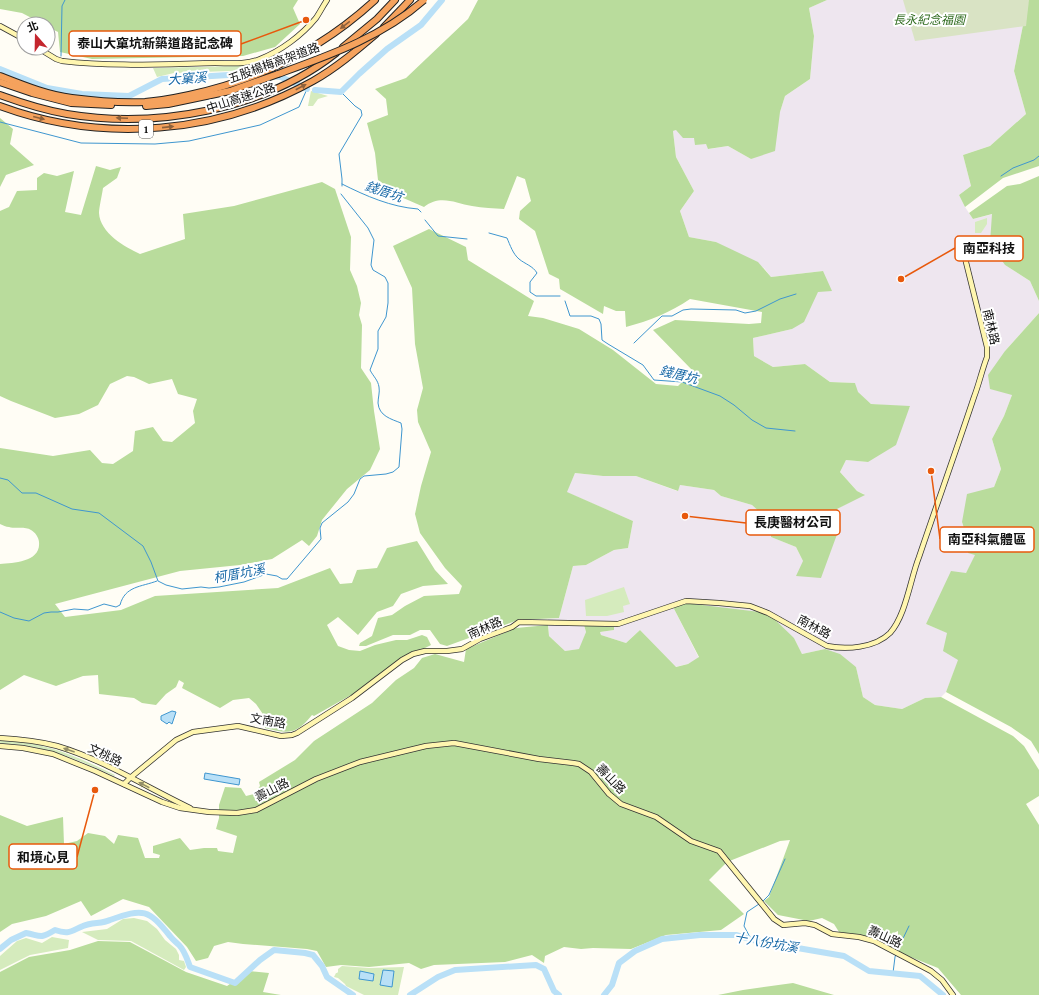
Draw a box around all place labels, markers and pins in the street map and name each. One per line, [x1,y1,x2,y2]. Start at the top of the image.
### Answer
callout: 泰山大窠坑新築道路記念碑 [69,31,241,56]
callout: 南亞科技 [955,236,1023,261]
callout: 長庚醫材公司 [746,510,840,535]
callout: 南亞科氣體區 [940,527,1034,552]
callout: 和境心見 [9,844,77,869]

